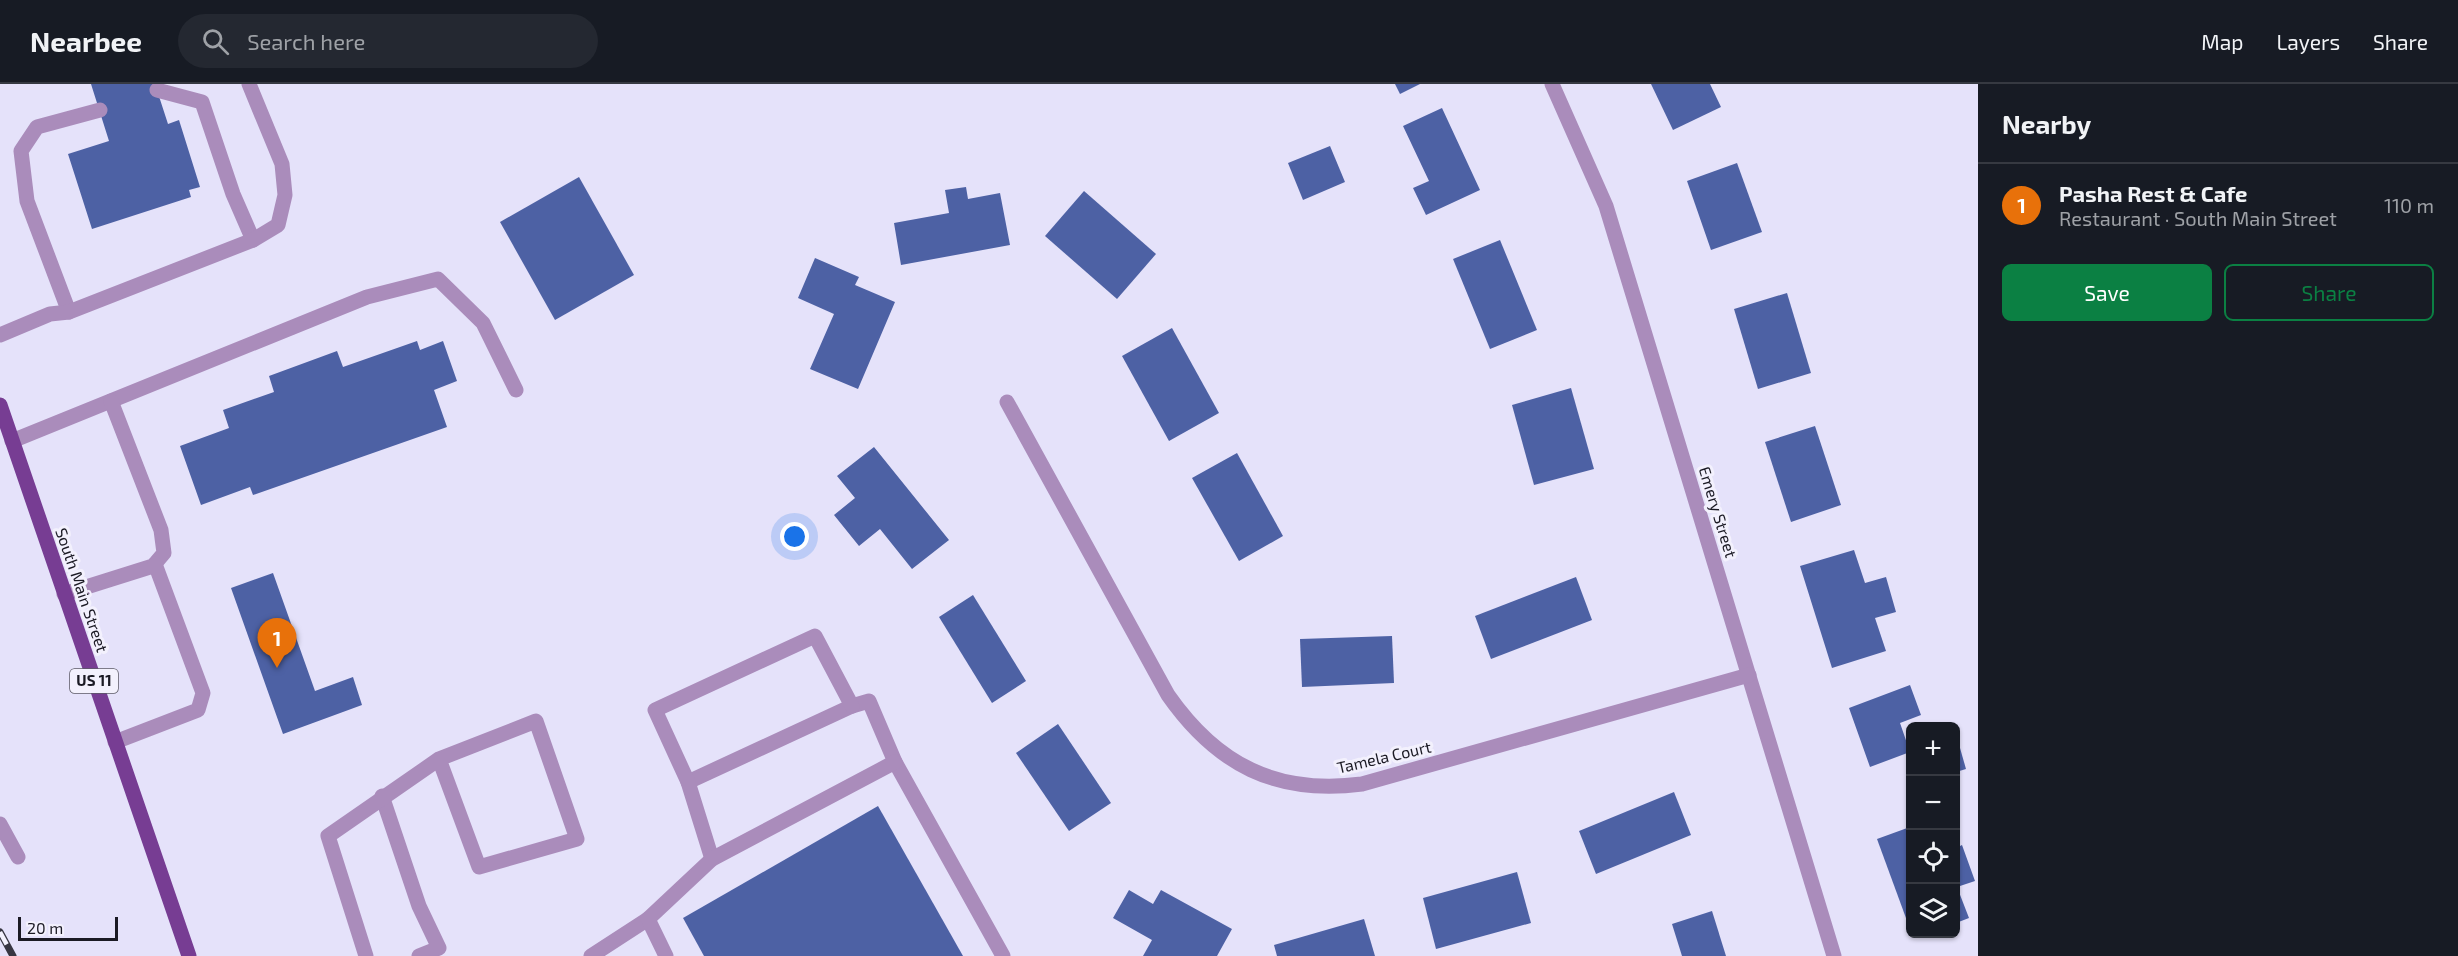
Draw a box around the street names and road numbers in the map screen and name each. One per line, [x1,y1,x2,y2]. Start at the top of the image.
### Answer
street label: Emery Street [1696,464,1741,560]
street label: South Main Street [52,525,113,655]
road number: US 11 [70,669,118,693]
street label: Tamela Court [1335,736,1433,777]

